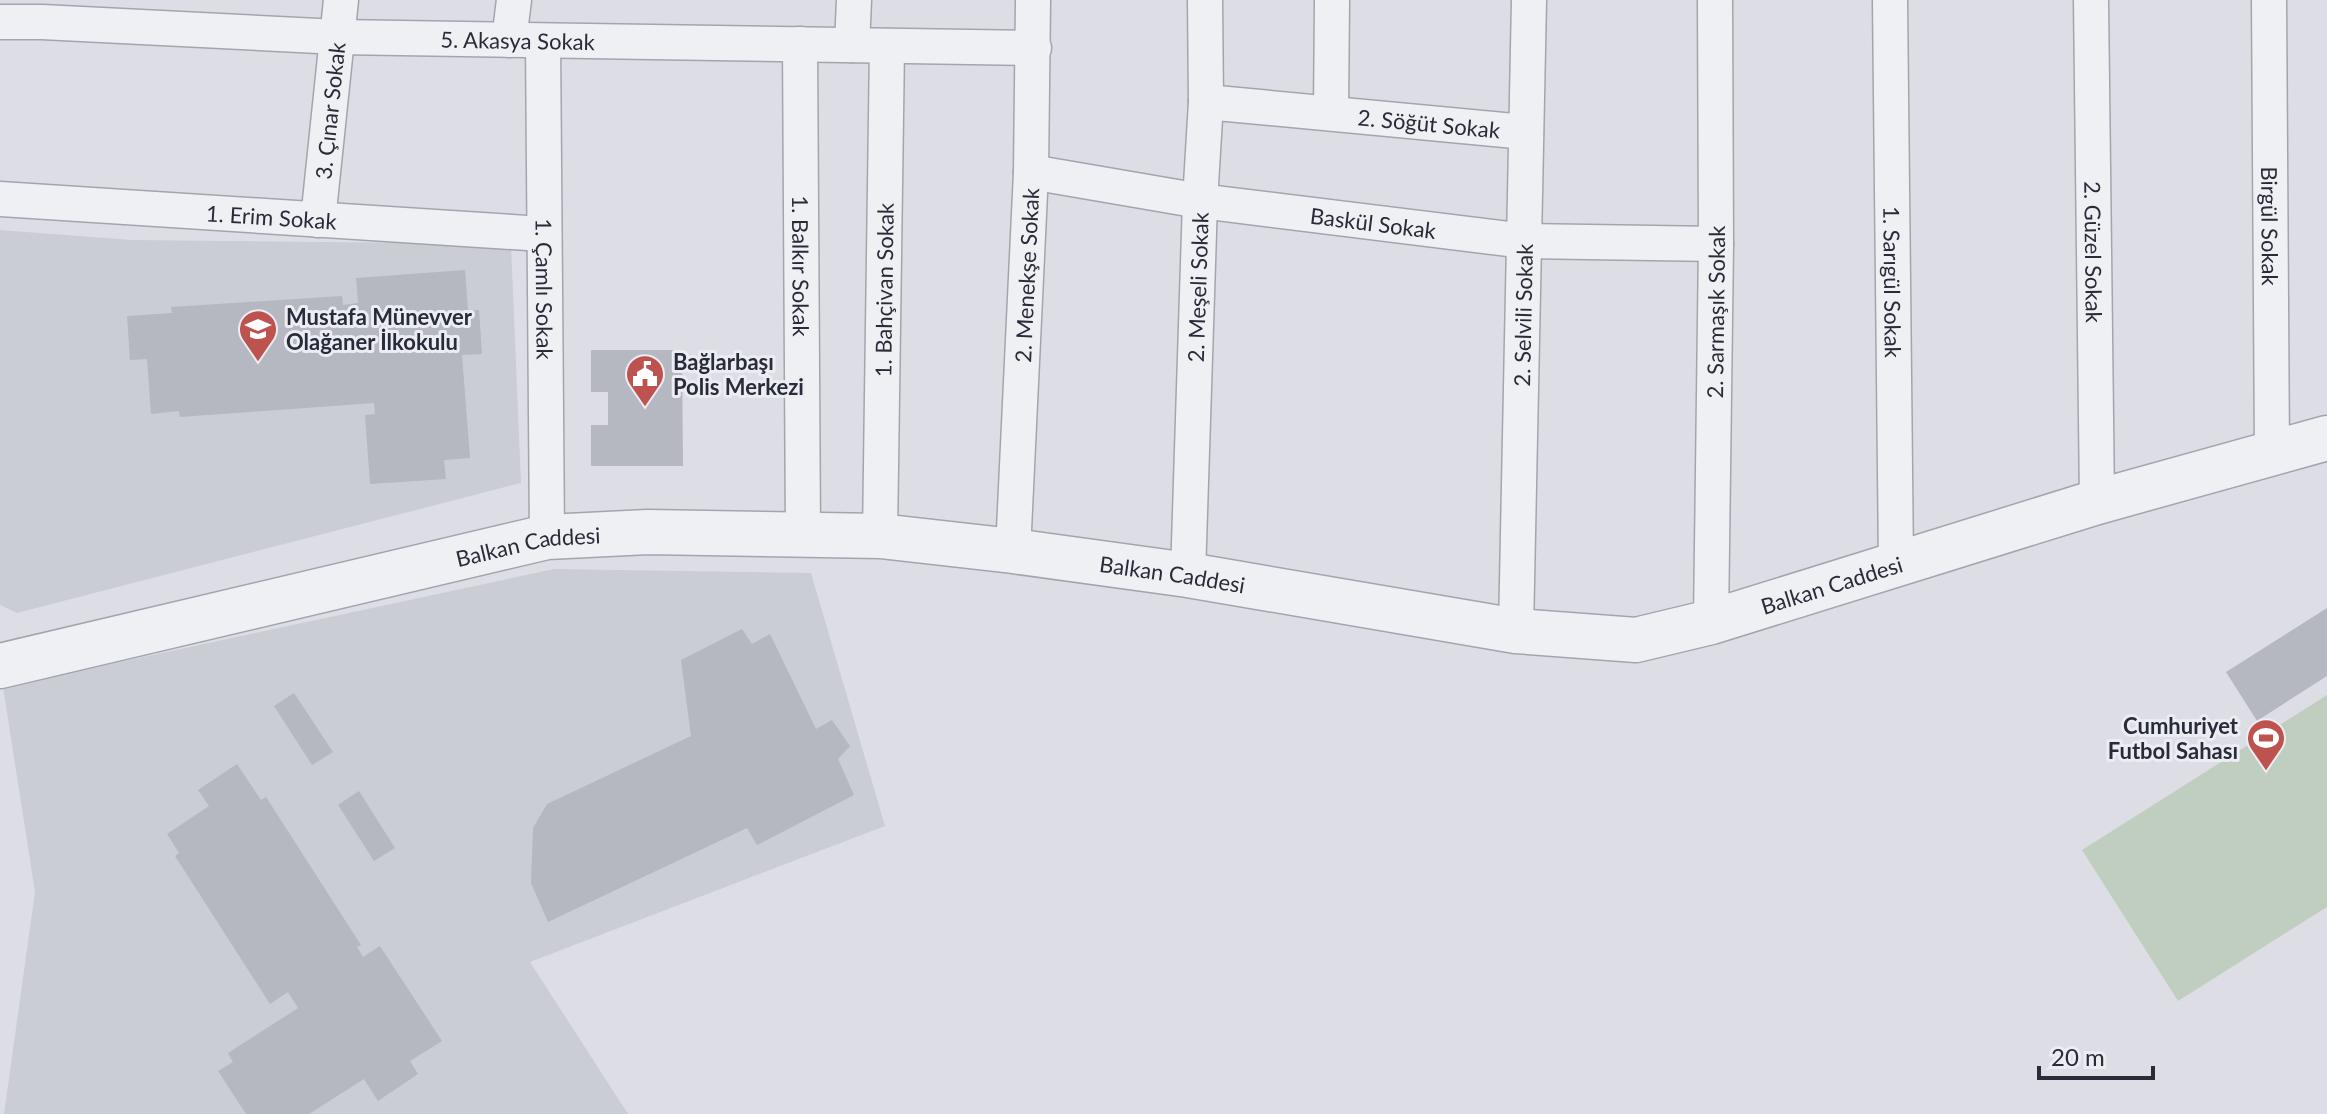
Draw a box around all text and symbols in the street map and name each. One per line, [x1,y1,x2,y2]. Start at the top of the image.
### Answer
street label: 5. Akasya Sokak [440,25,596,55]
street label: 3. Çınar Sokak [309,40,350,180]
street label: 2. Söğüt Sokak [1357,103,1502,143]
street label: Birgül Sokak [2257,166,2284,287]
street label: 2. Güzel Sokak [2080,181,2108,324]
street label: 2. Menekşe Sokak [1008,187,1044,363]
street label: 1. Balkır Sokak [787,195,815,337]
street label: 1. Erim Sokak [205,199,338,234]
street label: Baskül Sokak [1309,201,1438,244]
street label: 1. Bahçivan Sokak [869,202,898,377]
street label: 1. Sarıgül Sokak [1879,206,1907,359]
street label: 2. Meşeli Sokak [1181,211,1213,363]
street label: 1. Çamlı Sokak [531,218,559,360]
street label: 2. Sarmaşık Sokak [1700,225,1730,399]
street label: 2. Selvili Sokak [1508,243,1537,387]
place label: Mustafa Münevver Olağaner İlkokulu [286,303,473,355]
school or university icon: Mustafa Münevver Olağaner İlkokulu [237,308,279,363]
place label: Bağlarbaşı Polis Merkezi [673,348,804,400]
public building icon: Bağlarbaşı Polis Merkezi [624,353,666,408]
street label: Balkan Caddesi [453,521,601,572]
street label: Balkan Caddesi [1098,550,1247,598]
street label: Balkan Caddesi [1757,550,1906,619]
place label: Cumhuriyet Futbol Sahası [2108,712,2239,764]
sports icon: Cumhuriyet Futbol Sahası [2245,717,2287,772]
scale bar [2039,1030,2153,1080]
text: 20 m [2051,1042,2105,1071]

